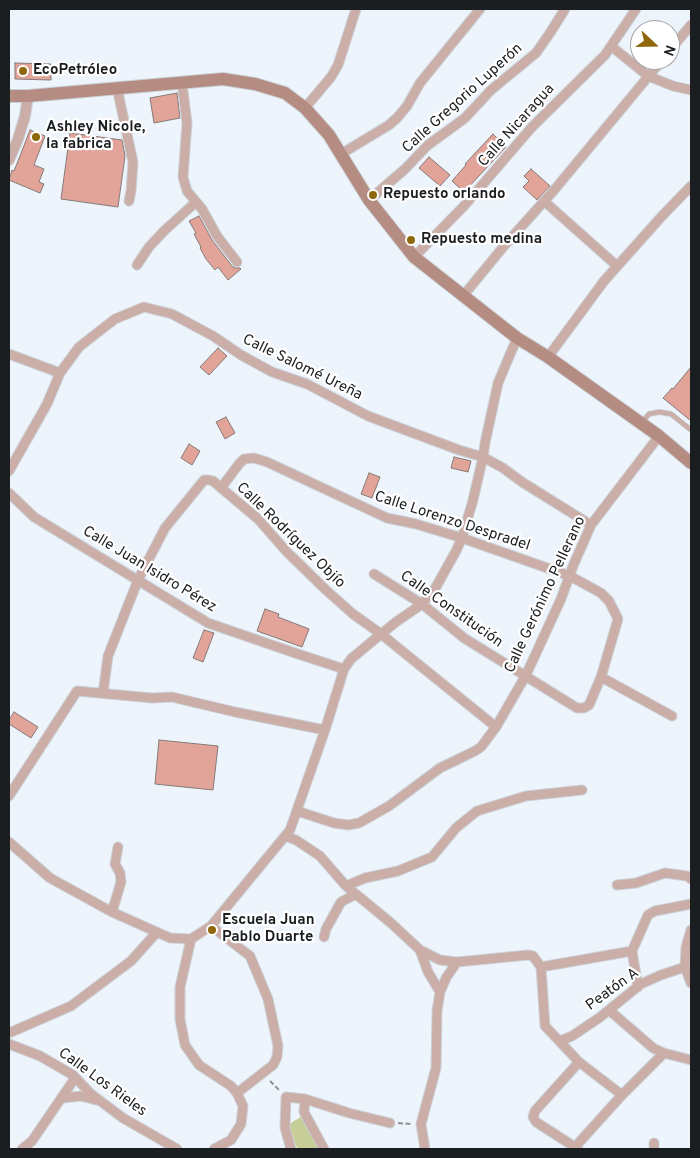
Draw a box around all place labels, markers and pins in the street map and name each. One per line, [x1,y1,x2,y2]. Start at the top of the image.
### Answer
place label: EcoPetróleo [33,62,117,80]
marker: EcoPetróleo [17,65,29,77]
place label: Ashley Nicole, la fabrica [46,119,146,154]
marker: Ashley Nicole, la fabrica [30,131,42,143]
place label: Repuesto orlando [383,186,506,204]
marker: Repuesto orlando [367,189,379,201]
place label: Repuesto medina [421,231,542,249]
marker: Repuesto medina [405,234,417,246]
place label: Escuela Juan Pablo Duarte [222,912,315,947]
marker: Escuela Juan Pablo Duarte [206,924,218,936]

